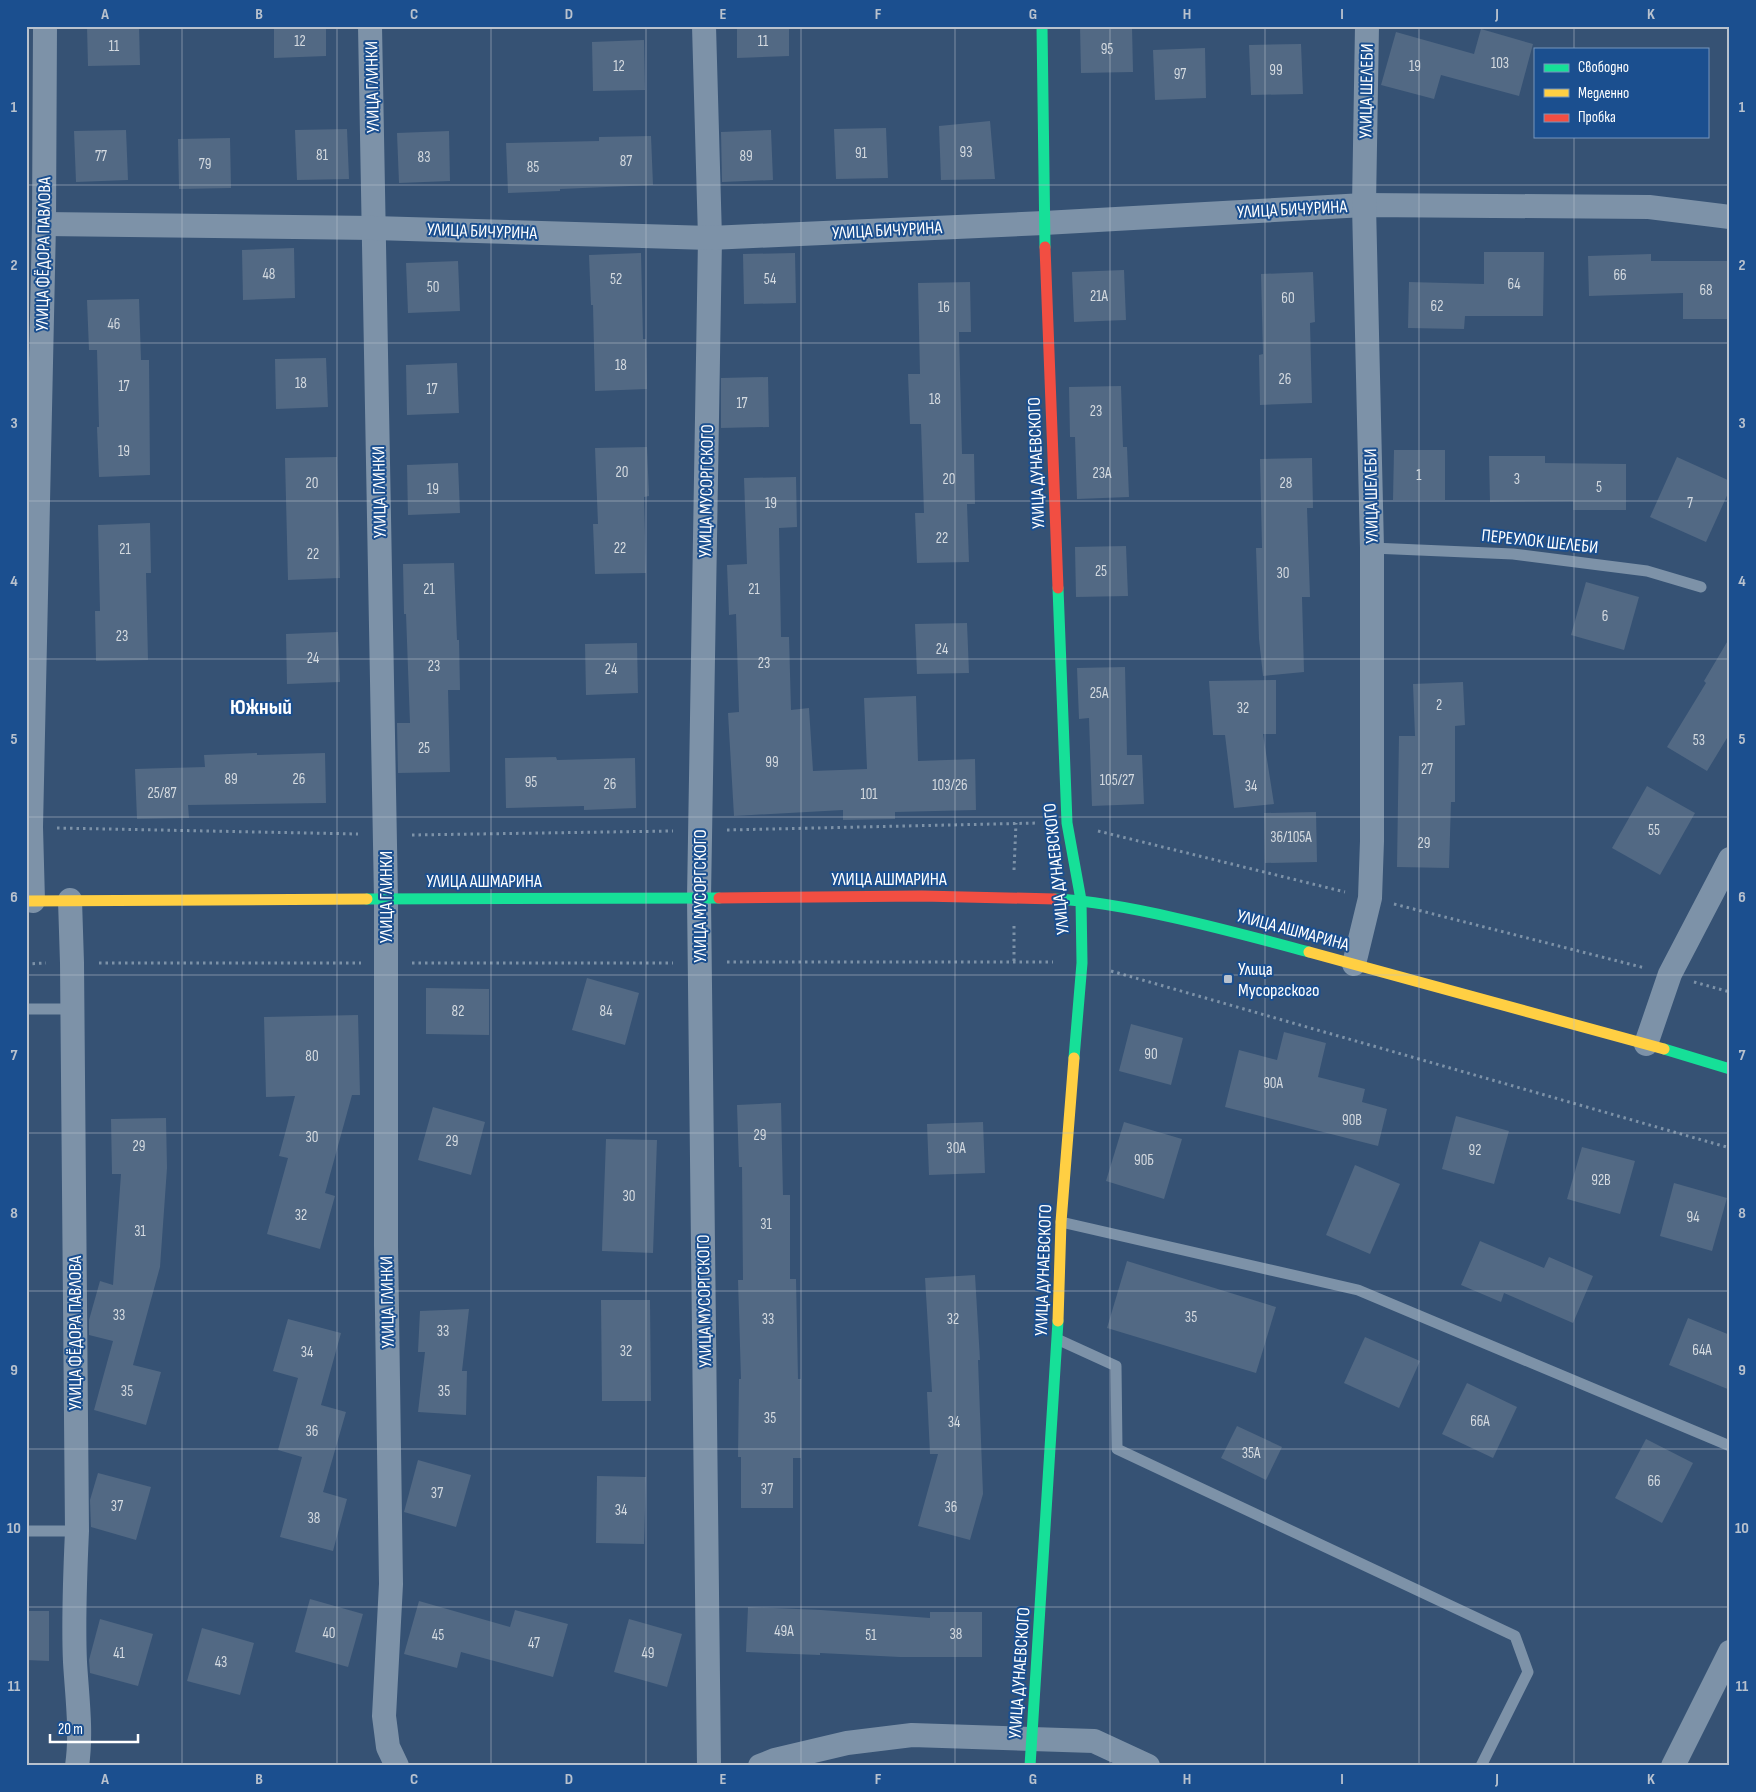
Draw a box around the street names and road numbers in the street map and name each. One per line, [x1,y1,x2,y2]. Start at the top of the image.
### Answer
street label: УЛИЦА ГЛИНКИ [361,41,384,133]
street label: УЛИЦА ШЕЛЕБИ [1355,43,1378,139]
street label: УЛИЦА ФЁДОРА ПАВЛОВА [32,176,55,331]
street label: УЛИЦА БИЧУРИНА [1236,196,1348,223]
street label: УЛИЦА БИЧУРИНА [831,217,943,244]
street label: УЛИЦА БИЧУРИНА [426,219,538,244]
street label: УЛИЦА ДУНАЕВСКОГО [1024,397,1049,529]
street label: УЛИЦА МУСОРГСКОГО [695,424,718,558]
street label: УЛИЦА ГЛИНКИ [368,446,391,538]
street label: УЛИЦА ШЕЛЕБИ [1360,448,1383,544]
street label: ПЕРЕУЛОК ШЕЛЕБИ [1481,525,1599,558]
street label: УЛИЦА ДУНАЕВСКОГО [1039,802,1074,936]
street label: УЛИЦА МУСОРГСКОГО [690,829,711,963]
street label: УЛИЦА ГЛИНКИ [376,851,397,943]
street label: УЛИЦА АШМАРИНА [831,869,947,890]
street label: УЛИЦА АШМАРИНА [426,871,542,892]
street label: УЛИЦА АШМАРИНА [1234,905,1352,956]
street label: УЛИЦА ДУНАЕВСКОГО [1031,1204,1056,1336]
street label: УЛИЦА МУСОРГСКОГО [693,1234,716,1368]
street label: УЛИЦА ФЁДОРА ПАВЛОВА [65,1256,86,1410]
street label: УЛИЦА ГЛИНКИ [376,1256,399,1348]
street label: УЛИЦА ДУНАЕВСКОГО [1004,1606,1035,1740]

